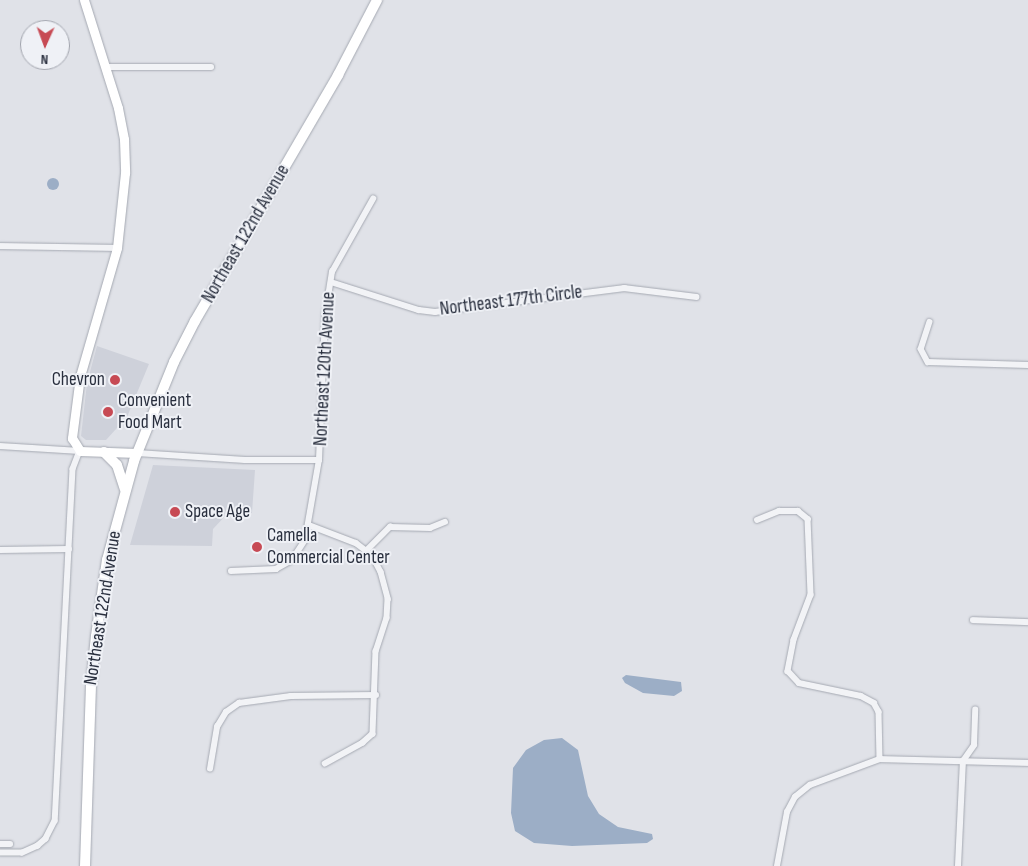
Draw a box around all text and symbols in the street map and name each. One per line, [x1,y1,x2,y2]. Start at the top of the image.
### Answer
north arrow [20,20,70,70]
text: N [40,51,49,68]
street label: Northeast 122nd Avenue [197,161,295,307]
street label: Northeast 177th Circle [438,281,584,321]
street label: Northeast 120th Avenue [310,291,340,447]
place label: Chevron [52,369,105,391]
marker: Chevron [109,374,121,386]
place label: Convenient Food Mart [118,390,191,434]
marker: Convenient Food Mart [102,406,114,418]
place label: Space Age [185,501,250,523]
marker: Space Age [169,506,181,518]
place label: Camella Commercial Center [267,525,390,569]
street label: Northeast 122nd Avenue [80,529,126,687]
marker: Camella Commercial Center [251,541,263,553]

